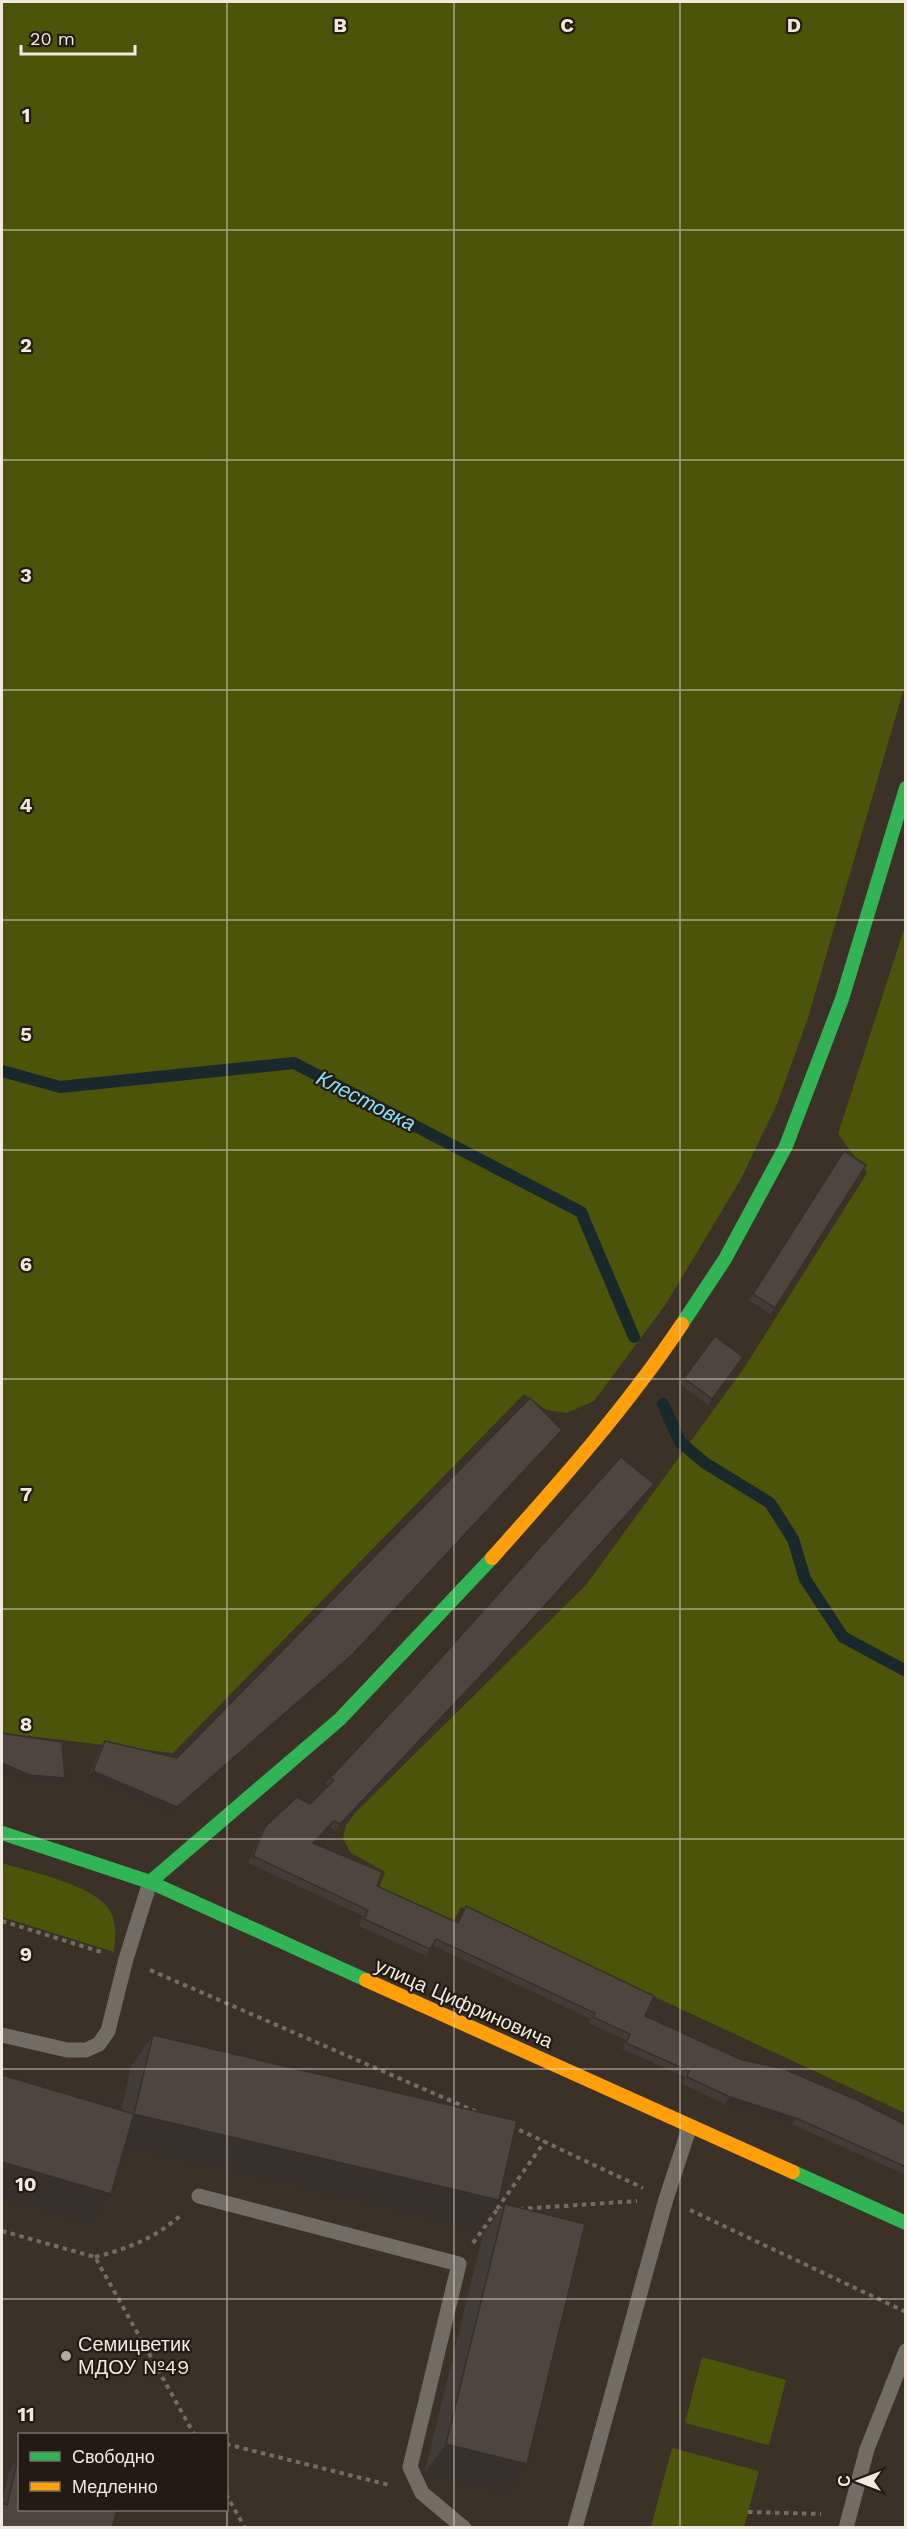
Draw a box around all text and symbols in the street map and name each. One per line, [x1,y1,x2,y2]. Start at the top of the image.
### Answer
text: B [333,13,347,37]
text: C [560,13,574,37]
text: D [787,13,801,37]
scale bar [21,18,135,56]
text: 20 m [30,28,75,49]
text: 1 [22,103,30,127]
text: 2 [20,333,32,357]
text: 3 [20,563,32,587]
text: 4 [20,793,33,817]
text: 5 [20,1022,32,1046]
water label: Клестовка [313,1065,420,1136]
text: 6 [20,1252,32,1276]
text: 7 [20,1482,32,1506]
text: 8 [20,1712,32,1736]
text: 9 [20,1942,32,1966]
street label: улица Цифриновича [371,1953,557,2053]
text: 10 [15,2172,37,2196]
place label: Семицветик МДОУ №49 [78,2332,190,2379]
marker: Семицветик МДОУ №49 [59,2349,73,2363]
text: 11 [17,2402,35,2426]
legend [18,2433,228,2511]
text: Свободно [72,2446,155,2467]
north arrow [829,2451,889,2511]
text: С [835,2475,854,2487]
text: Медленно [72,2476,158,2497]

